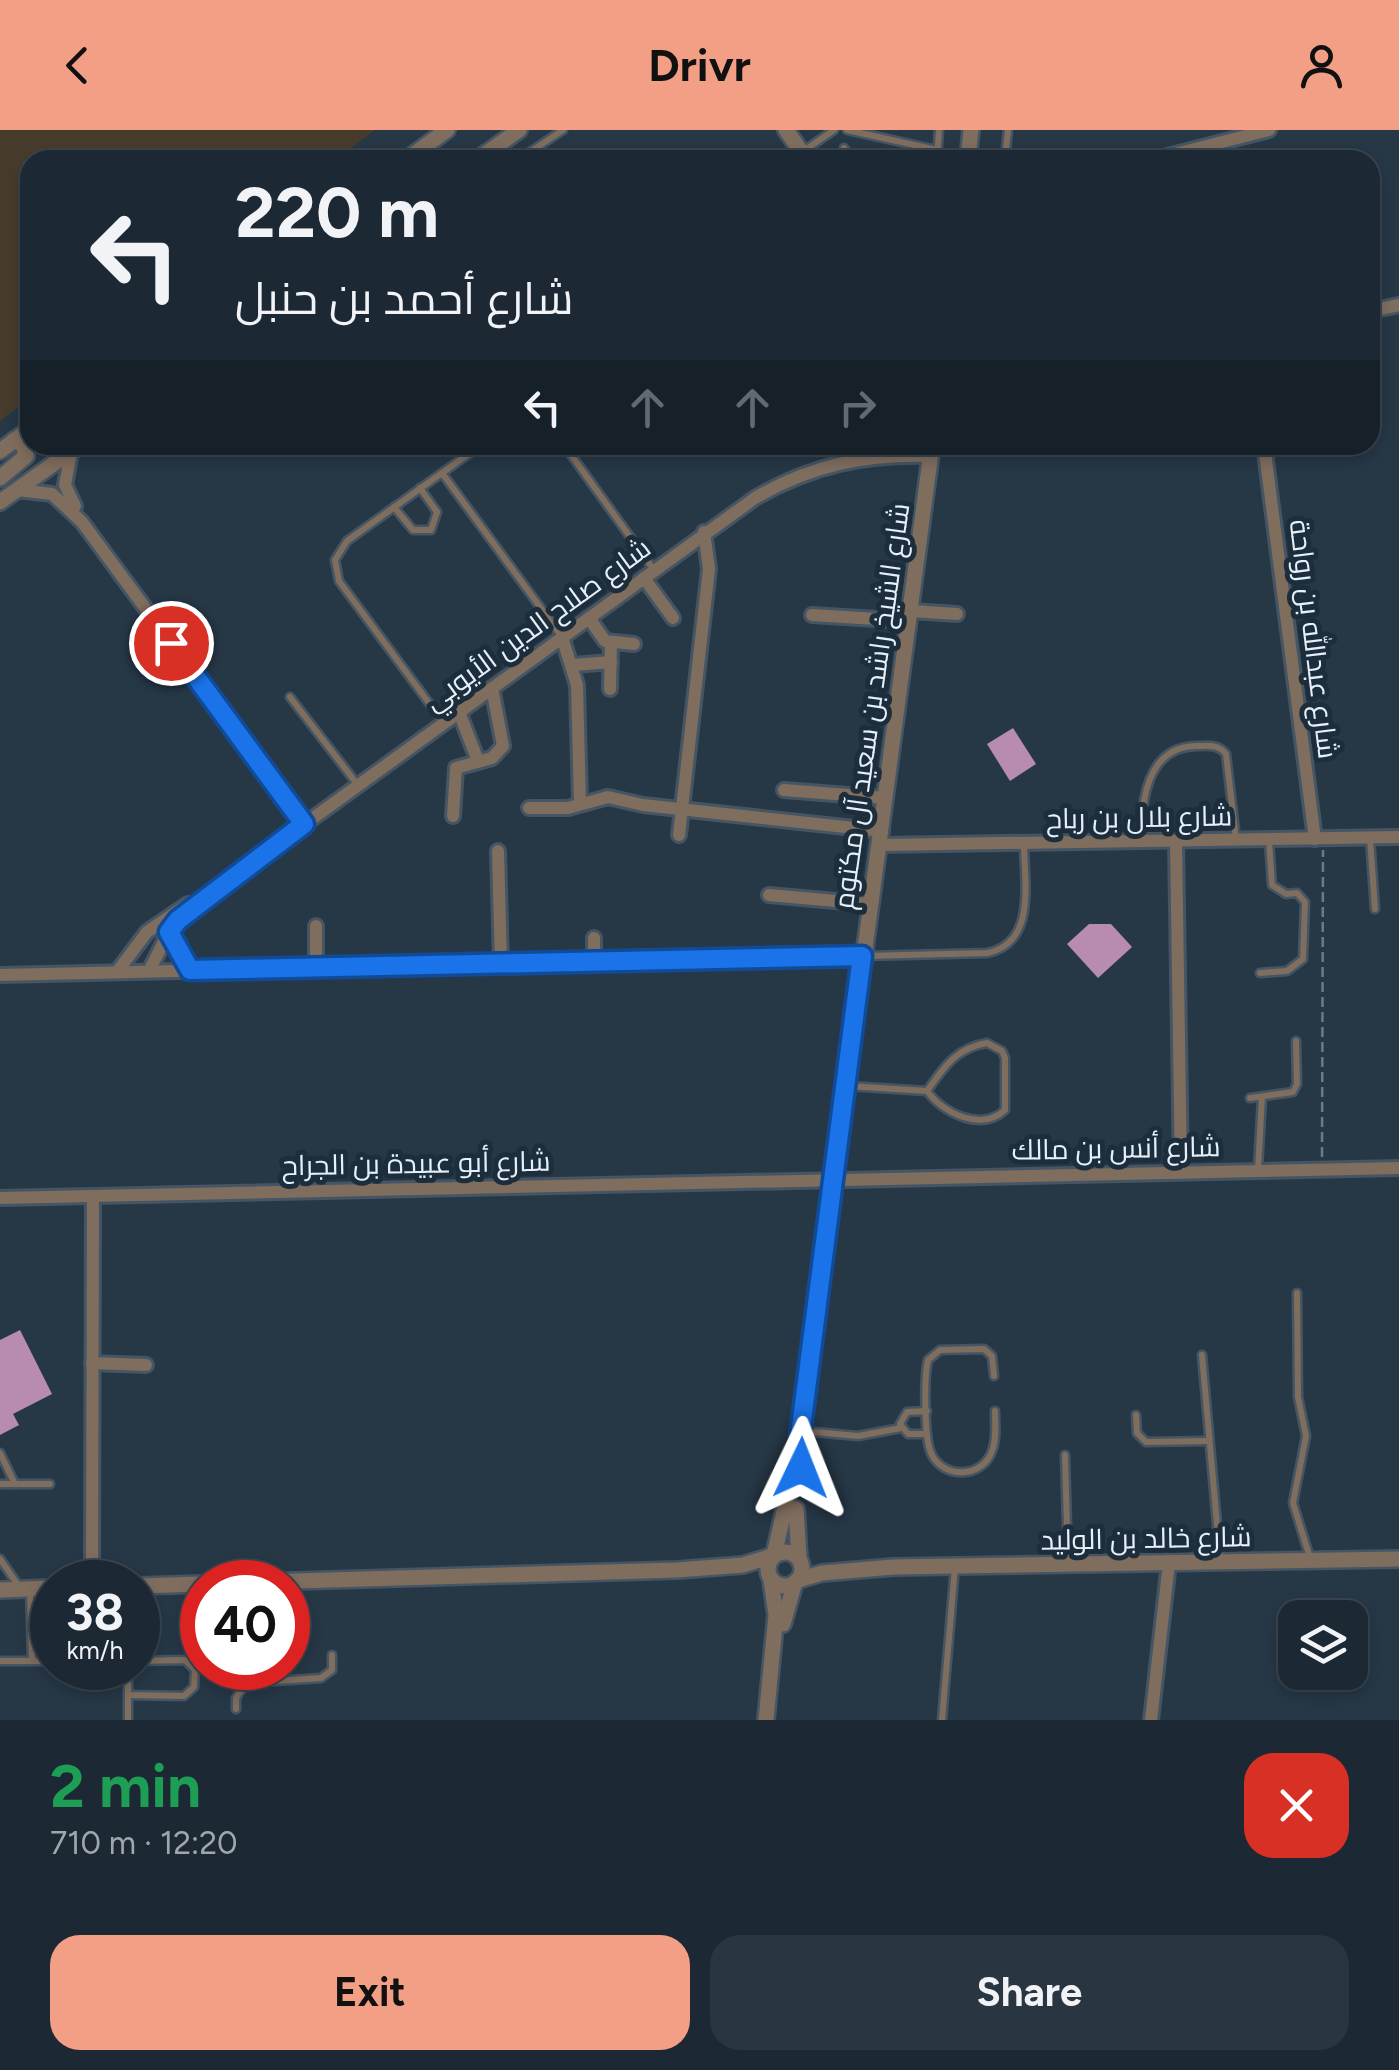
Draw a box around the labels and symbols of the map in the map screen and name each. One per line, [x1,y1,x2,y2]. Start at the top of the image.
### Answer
street label: شارع الشيخ راشد بن سعيد آل مكتوم [826,501,919,912]
street label: شارع عبدالله بن رواحة [1280,517,1347,761]
street label: شارع صلاح الدين الأيوبي [417,530,660,722]
pin [129,601,214,686]
street label: شارع بلال بن رباح [1046,798,1232,838]
street label: شارع أنس بن مالك [1011,1129,1221,1169]
street label: شارع أبو عبيدة بن الجراح [281,1144,551,1184]
position arrow [749,1416,853,1520]
street label: شارع خالد بن الوليد [1040,1519,1252,1559]
speed limit sign: 40 [180,1560,310,1690]

